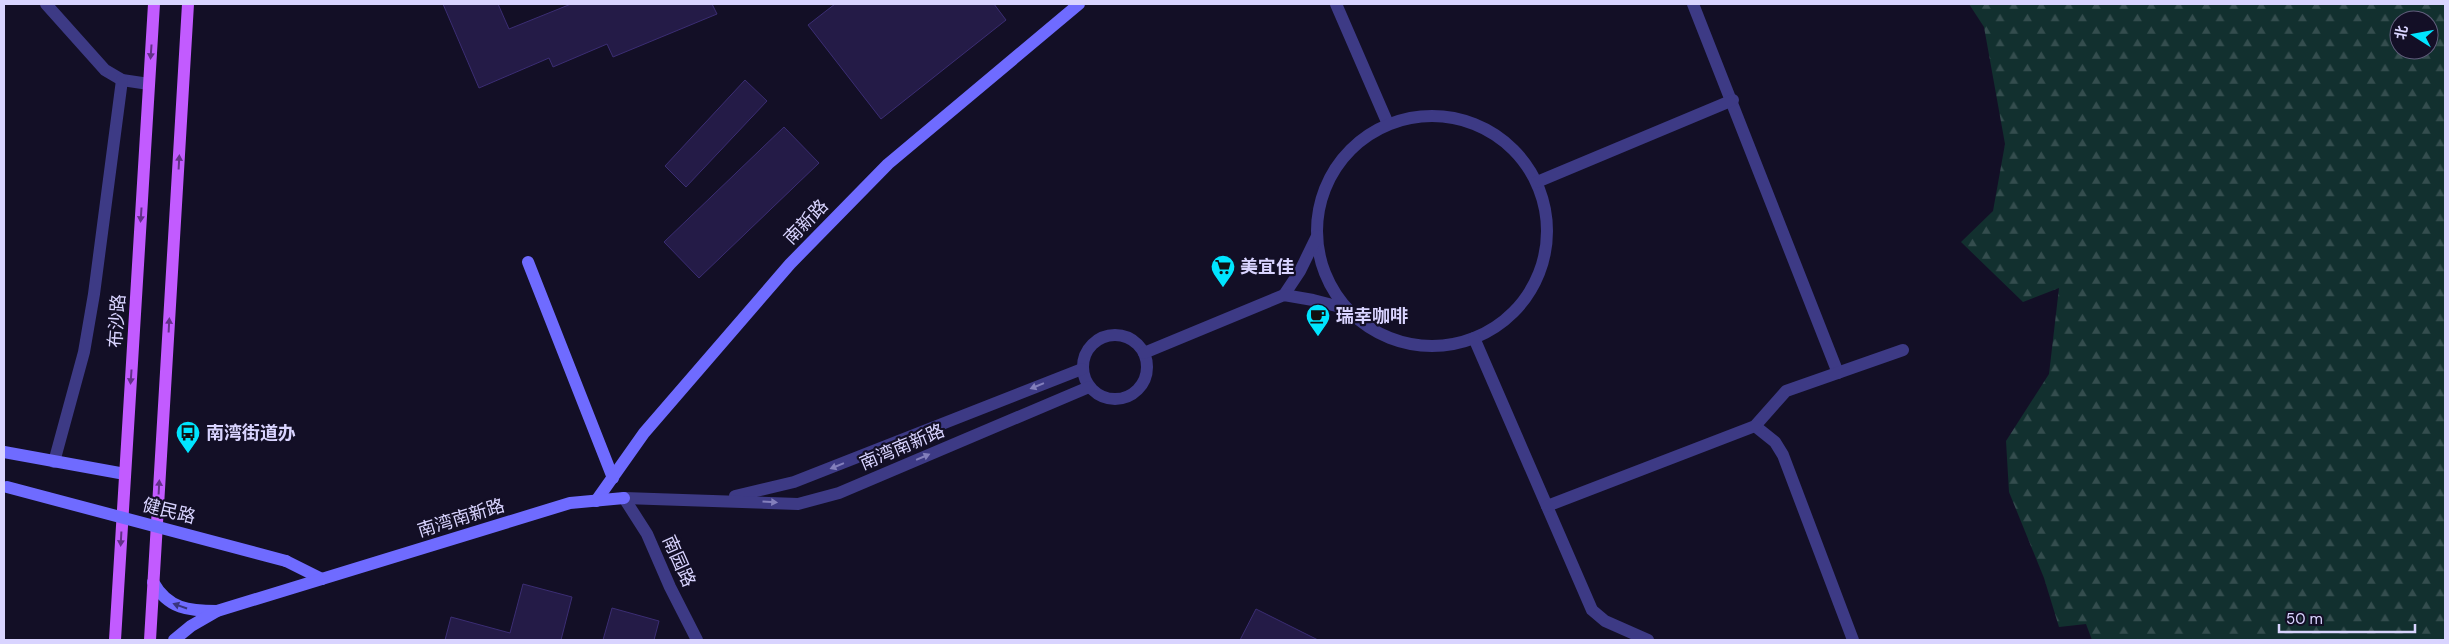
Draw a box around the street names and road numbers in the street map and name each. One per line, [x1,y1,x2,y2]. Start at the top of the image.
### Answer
street label: 南新路 [779,194,833,250]
street label: 布沙路 [103,293,131,349]
street label: 南湾南新路 [856,418,948,476]
street label: 健民路 [140,493,198,529]
street label: 南湾南新路 [414,493,508,543]
street label: 南园路 [657,531,701,591]

